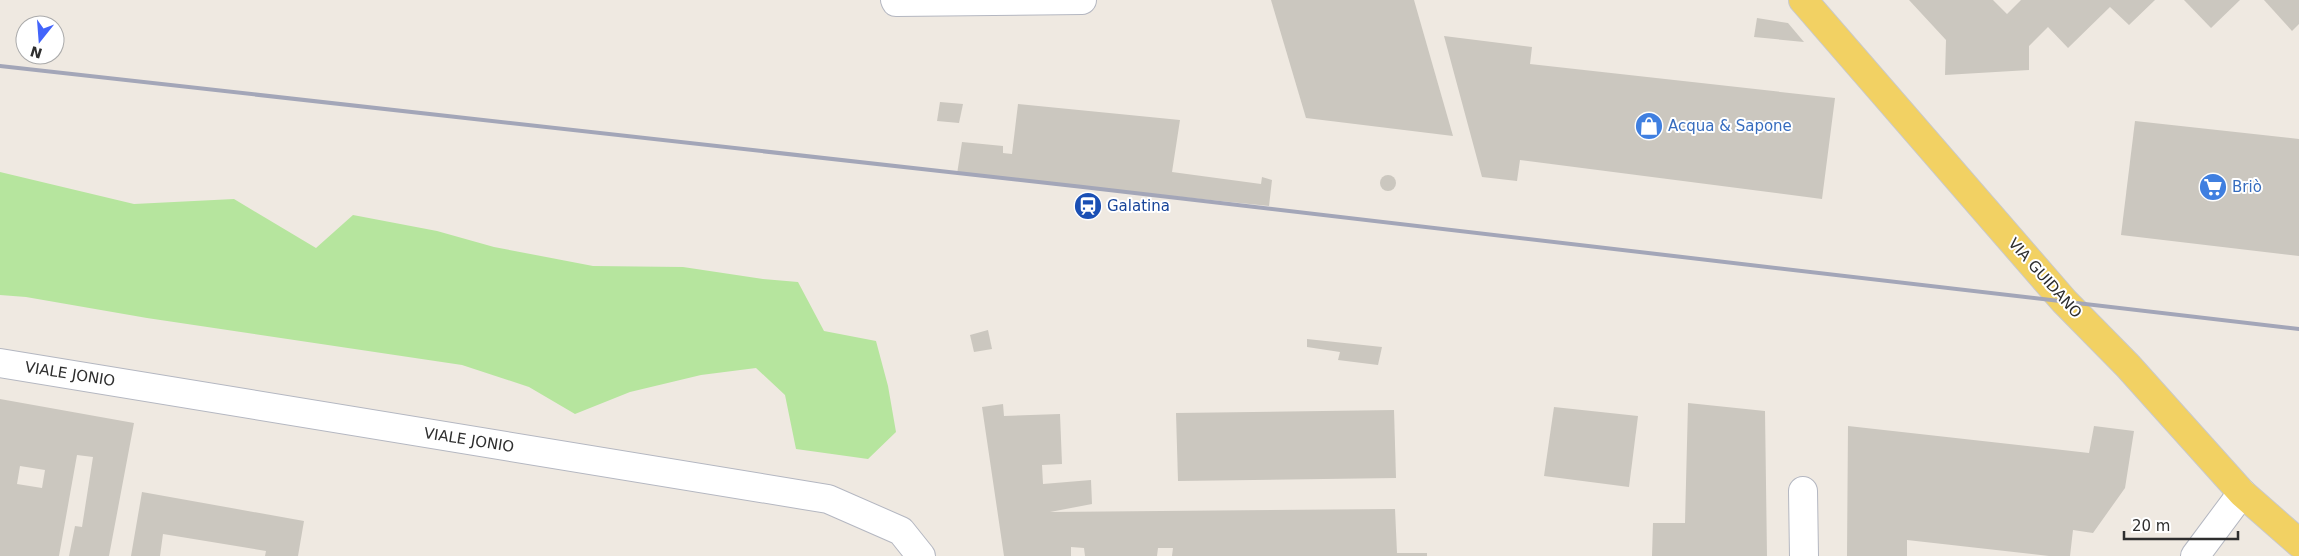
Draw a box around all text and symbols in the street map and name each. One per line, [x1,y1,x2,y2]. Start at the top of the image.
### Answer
north arrow [15,15,65,65]
text: N [28,43,44,62]
shop icon: Acqua & Sapone [1634,111,1664,141]
place label: Acqua & Sapone [1668,117,1792,135]
supermarket icon: Briò [2198,172,2228,202]
place label: Briò [2232,178,2262,196]
station icon: Galatina [1073,191,1103,221]
place label: Galatina [1107,197,1170,215]
street label: VIA GUIDANO [2004,234,2086,322]
street label: VIALE JONIO [24,358,116,390]
street label: VIALE JONIO [423,424,515,456]
scale bar [2124,508,2238,540]
text: 20 m [2132,517,2170,535]

